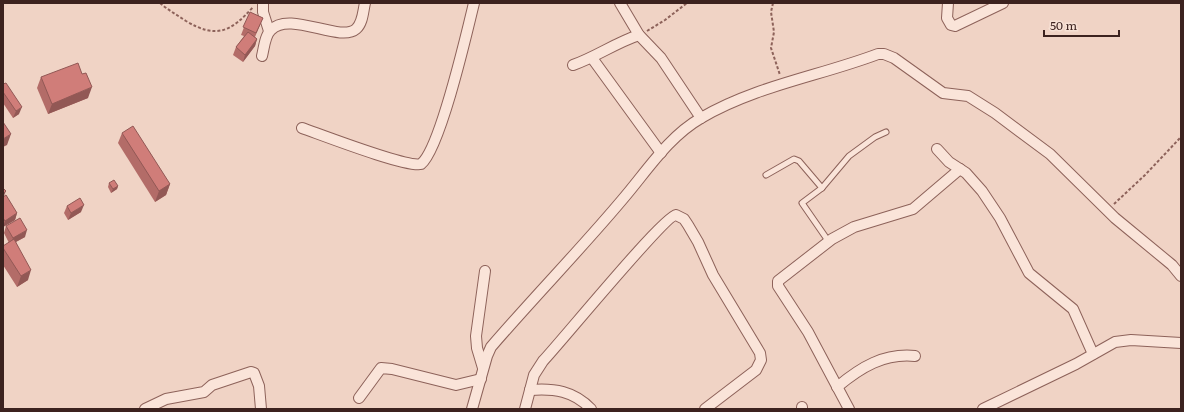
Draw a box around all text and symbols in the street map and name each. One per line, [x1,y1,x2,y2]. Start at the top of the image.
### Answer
scale bar [1044,12,1119,38]
text: 50 m [1050,16,1077,34]

